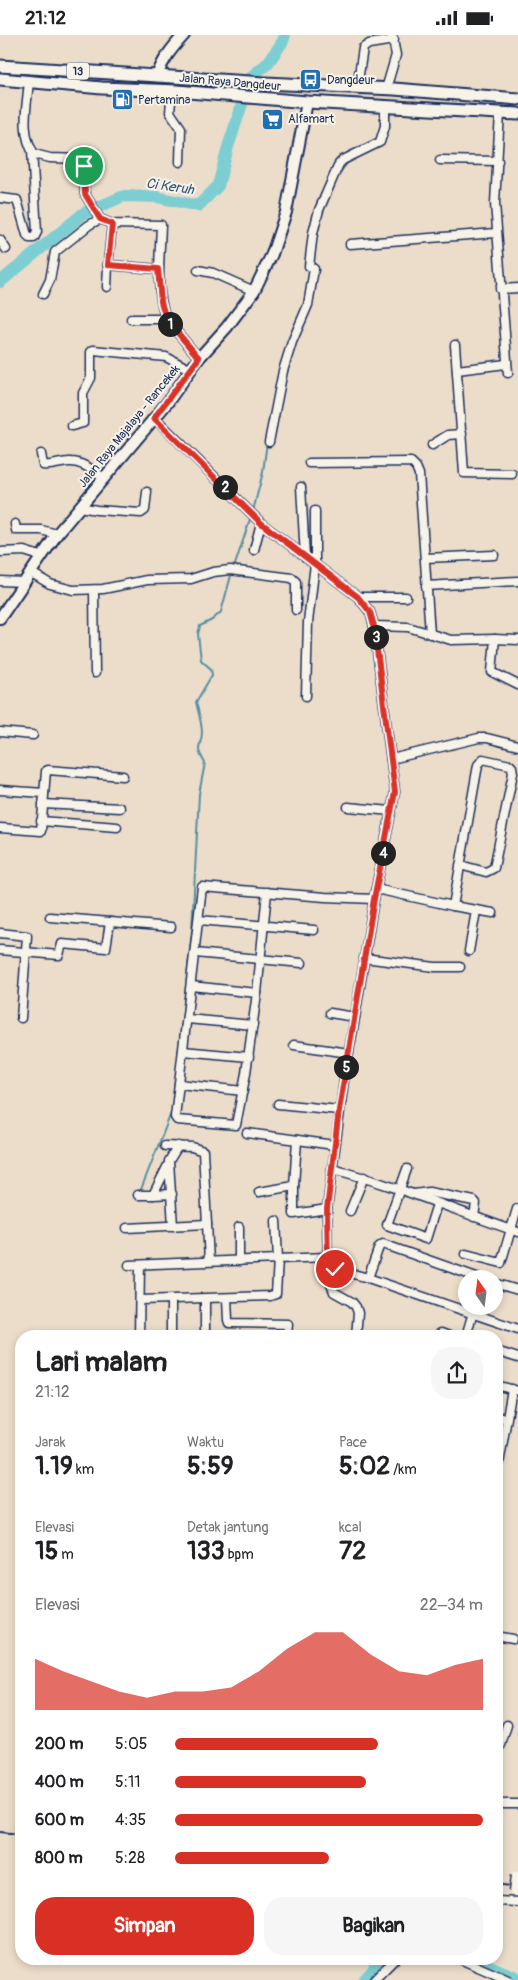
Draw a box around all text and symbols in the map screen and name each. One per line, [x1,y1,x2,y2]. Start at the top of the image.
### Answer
text: 21:12 [25,6,66,30]
road number: 13 [67,63,89,79]
bus stop icon: Dangdeur [299,68,323,92]
street label: Jalan Raya Dangdeur [178,71,282,94]
place label: Dangdeur [327,73,376,88]
fuel station icon: Pertamina [110,88,134,112]
place label: Pertamina [138,93,191,108]
supermarket icon: Alfamart [260,107,284,131]
place label: Alfamart [288,112,334,127]
pin [63,145,105,187]
icon: arrive [70,152,98,180]
water label: Ci Keruh [145,175,196,198]
pin: 1 [158,311,182,337]
text: 1 [168,316,173,333]
street label: Jalan Raya Majalaya - Rancekek [75,362,184,491]
pin: 2 [212,475,238,499]
text: 2 [222,479,229,496]
pin: 3 [364,625,388,649]
text: 3 [373,629,380,646]
pin: 4 [370,841,396,865]
text: 4 [379,845,388,862]
pin: 5 [334,1055,358,1079]
text: 5 [343,1059,350,1076]
pin [314,1248,356,1290]
icon: check [321,1255,349,1283]
north arrow [458,1270,502,1315]
map controls [458,1270,503,1315]
text: Lari malam [35,1345,167,1380]
button: share [431,1347,483,1399]
text: 21:12 [35,1382,70,1402]
text: Jarak [35,1434,66,1451]
text: Waktu [187,1434,224,1451]
text: Pace [339,1434,367,1451]
text: 1.19 [35,1451,73,1482]
text: 5:59 [187,1451,234,1482]
text: 5:02 [339,1451,390,1482]
text: km [73,1461,94,1478]
text: /km [390,1461,417,1478]
text: Elevasi [35,1519,74,1536]
text: Detak jantung [187,1519,268,1536]
text: kcal [339,1519,362,1536]
text: 15 [35,1536,58,1567]
text: 133 [187,1536,225,1567]
text: 72 [339,1536,366,1567]
text: m [58,1546,74,1563]
text: bpm [225,1546,254,1563]
text: Elevasi [35,1595,80,1615]
text: 22–34 m [420,1595,483,1615]
text: 200 m [35,1734,83,1754]
text: 5:05 [115,1734,148,1754]
text: 400 m [35,1772,84,1792]
text: 5:11 [115,1772,140,1792]
text: 600 m [35,1810,84,1830]
text: 4:35 [115,1810,146,1830]
text: 800 m [35,1848,83,1868]
text: 5:28 [115,1848,145,1868]
button: Simpan [35,1897,254,1955]
button: Bagikan [264,1897,483,1955]

